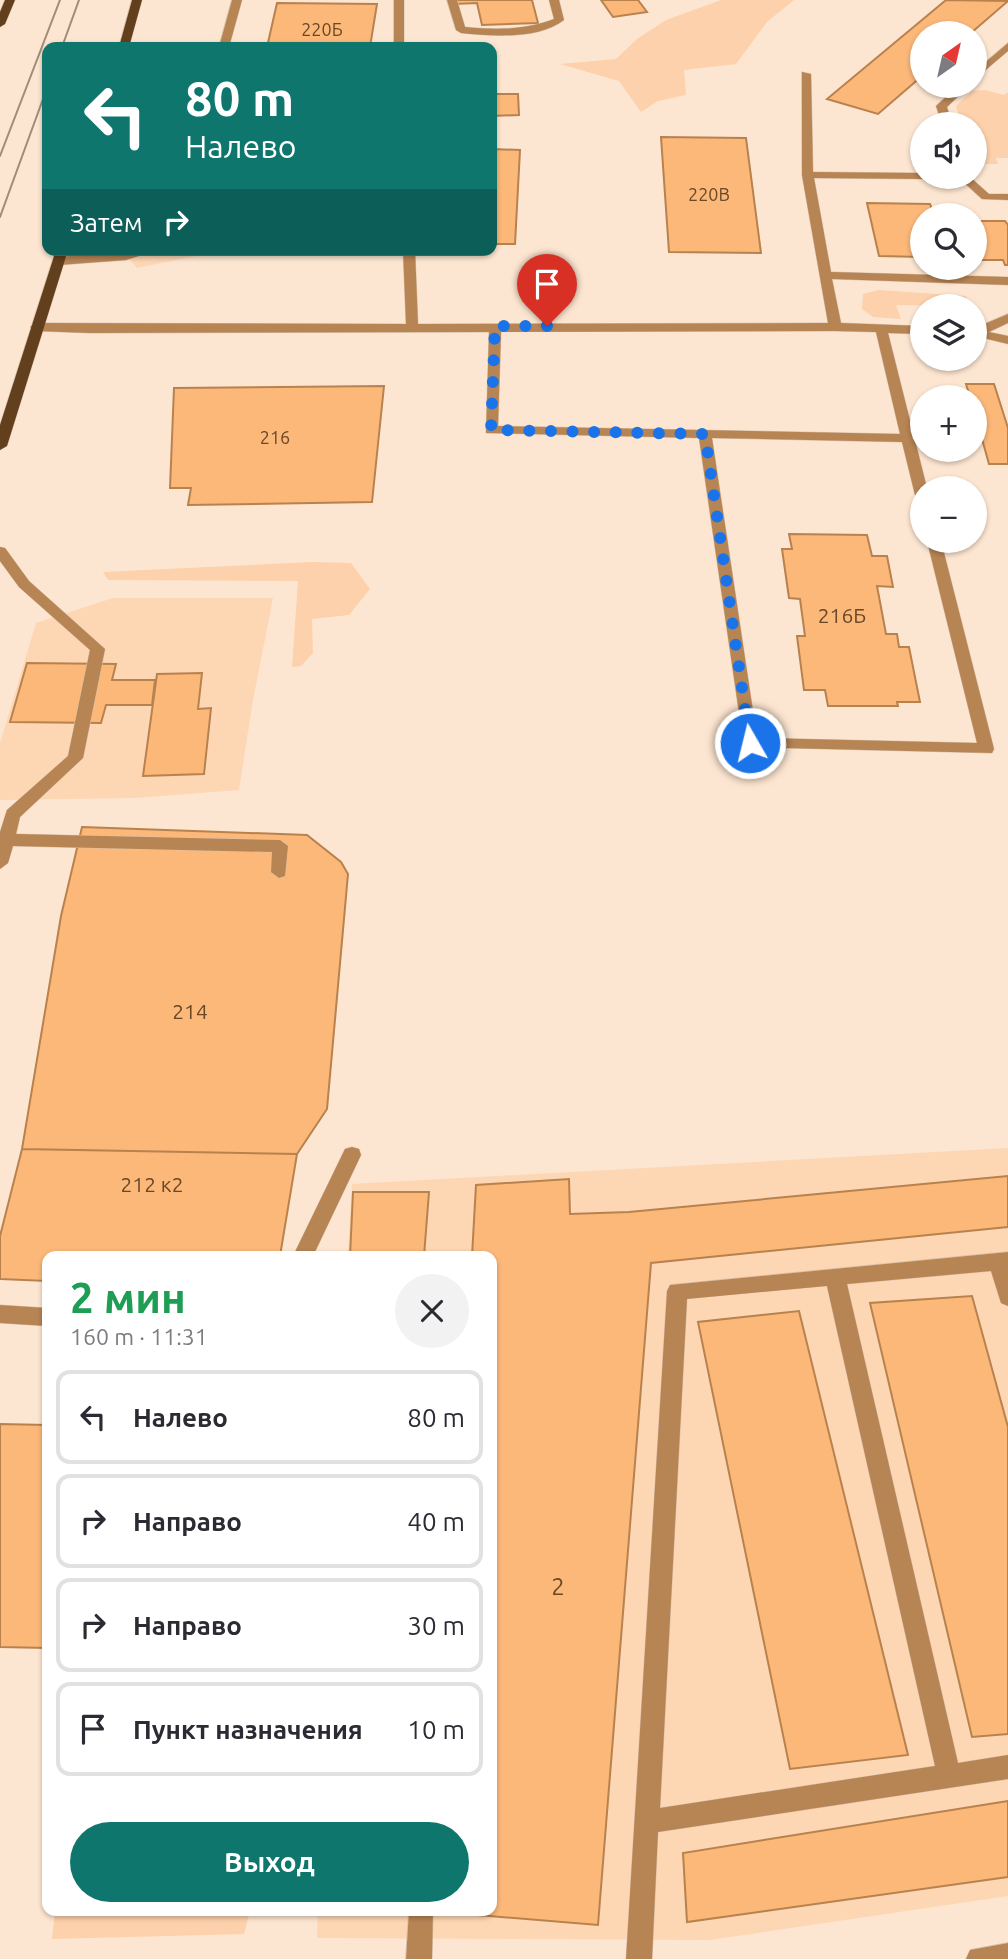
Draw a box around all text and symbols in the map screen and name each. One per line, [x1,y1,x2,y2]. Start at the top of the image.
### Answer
house number: 220Б [301,19,343,39]
north arrow [910,21,987,98]
map controls [910,21,987,553]
icon: left [70,70,161,161]
text: 80 m [185,70,294,125]
button: sound [910,112,987,189]
text: Налево [185,128,297,164]
house number: 220В [688,184,730,204]
icon: right [157,203,195,241]
button: search [910,203,987,280]
text: Затем [70,208,143,237]
pin [517,254,577,326]
icon: arrive [528,265,566,303]
button: layers [910,294,987,371]
button: + [910,385,987,462]
house number: 216 [260,427,290,447]
button: − [910,476,987,553]
house number: 216Б [818,603,866,627]
position arrow [713,706,787,780]
house number: 214 [172,999,208,1023]
house number: 212 к2 [121,1172,184,1196]
text: 2 мин [70,1274,186,1321]
button: close [395,1274,469,1348]
text: 160 m · 11:31 [70,1324,208,1349]
icon: left [74,1398,112,1436]
text: Налево [133,1403,228,1432]
text: 80 m [407,1403,465,1432]
icon: right [74,1502,112,1540]
text: Направо [133,1507,242,1536]
text: 40 m [407,1507,465,1536]
house number: 2 [551,1573,565,1600]
icon: right [74,1606,112,1644]
text: Направо [133,1611,242,1640]
text: 30 m [407,1611,465,1640]
icon: arrive [74,1710,112,1748]
text: Пункт назначения [133,1715,363,1744]
text: 10 m [407,1715,465,1744]
button: Выход [70,1822,469,1902]

